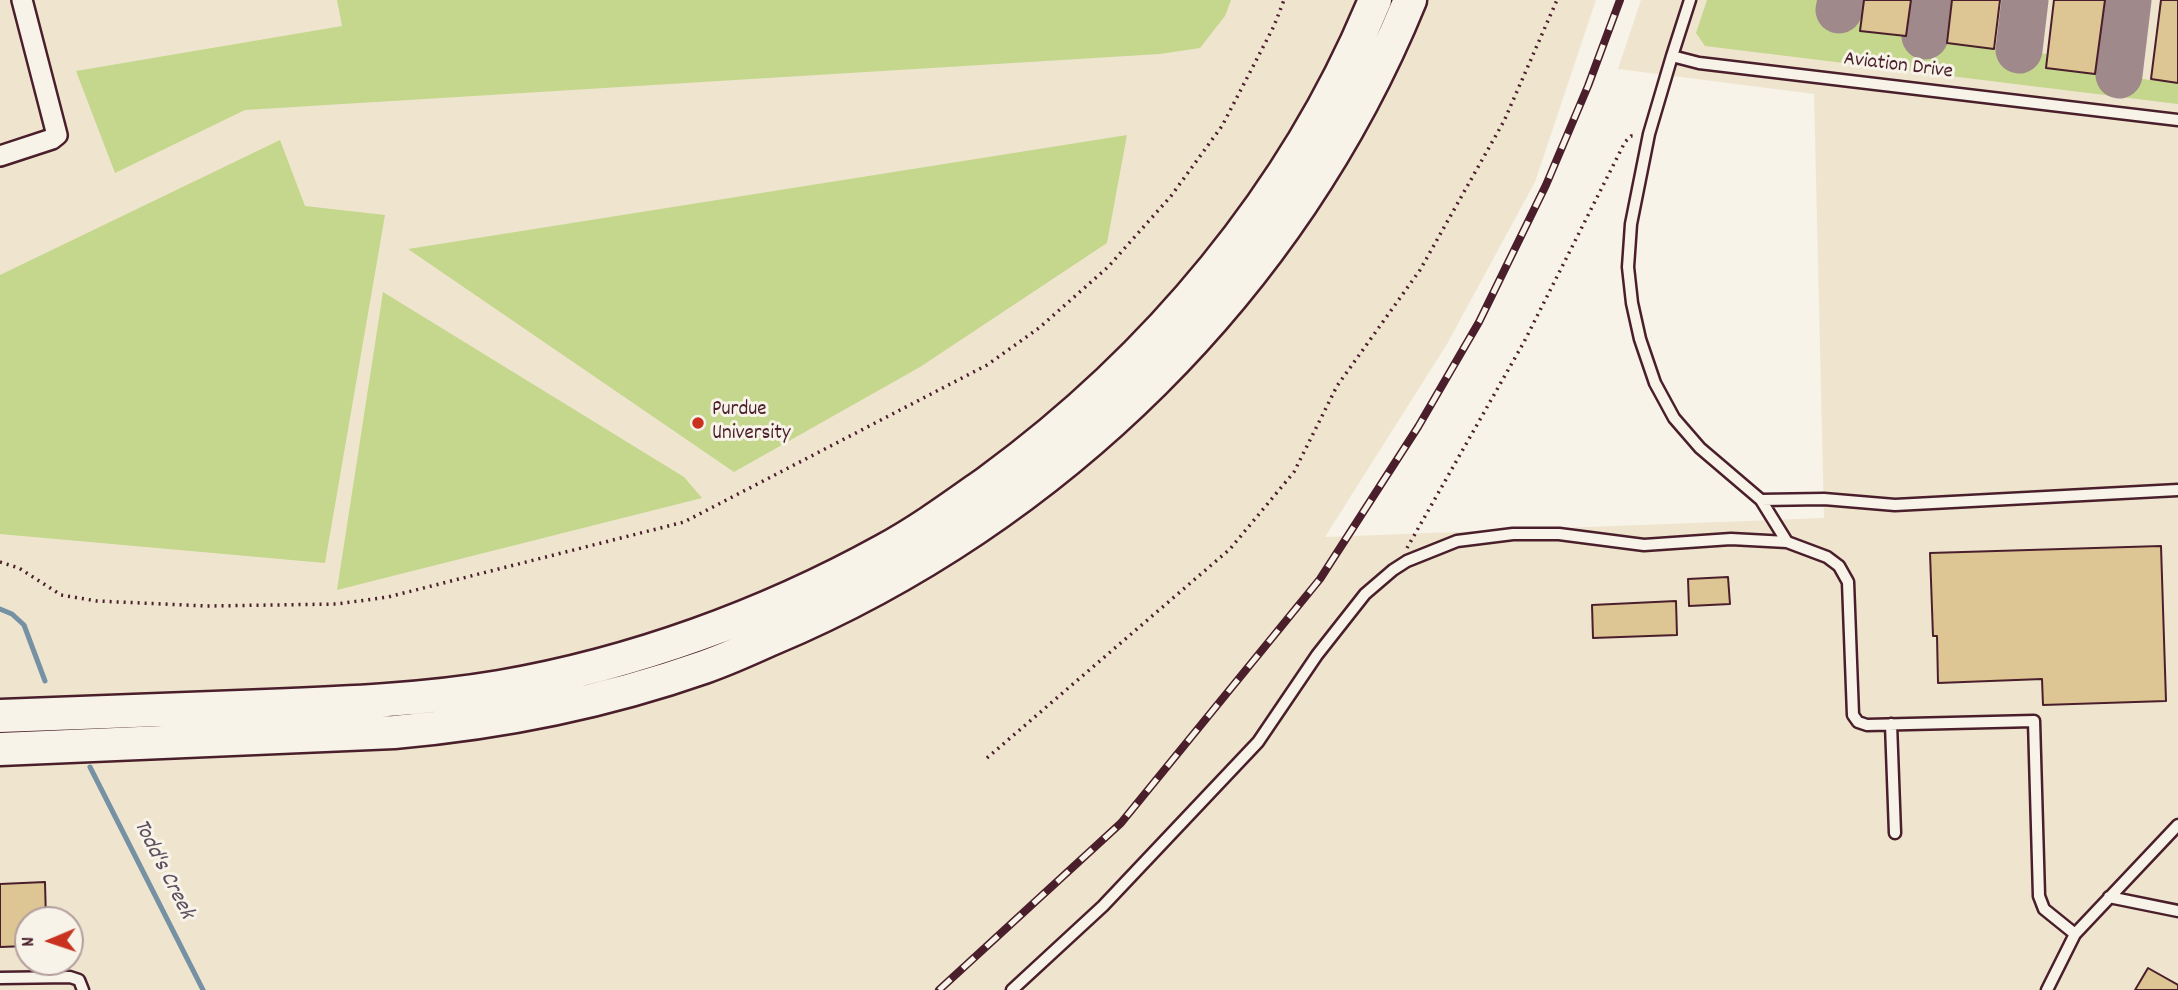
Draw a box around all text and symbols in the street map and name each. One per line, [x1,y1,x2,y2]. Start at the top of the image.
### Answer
street label: Aviation Drive [1842,48,1954,86]
place label: Purdue University [712,398,790,448]
marker: Purdue University [690,415,706,431]
water label: Todd's Creek [125,816,199,924]
north arrow [14,906,84,976]
text: N [16,937,43,947]

